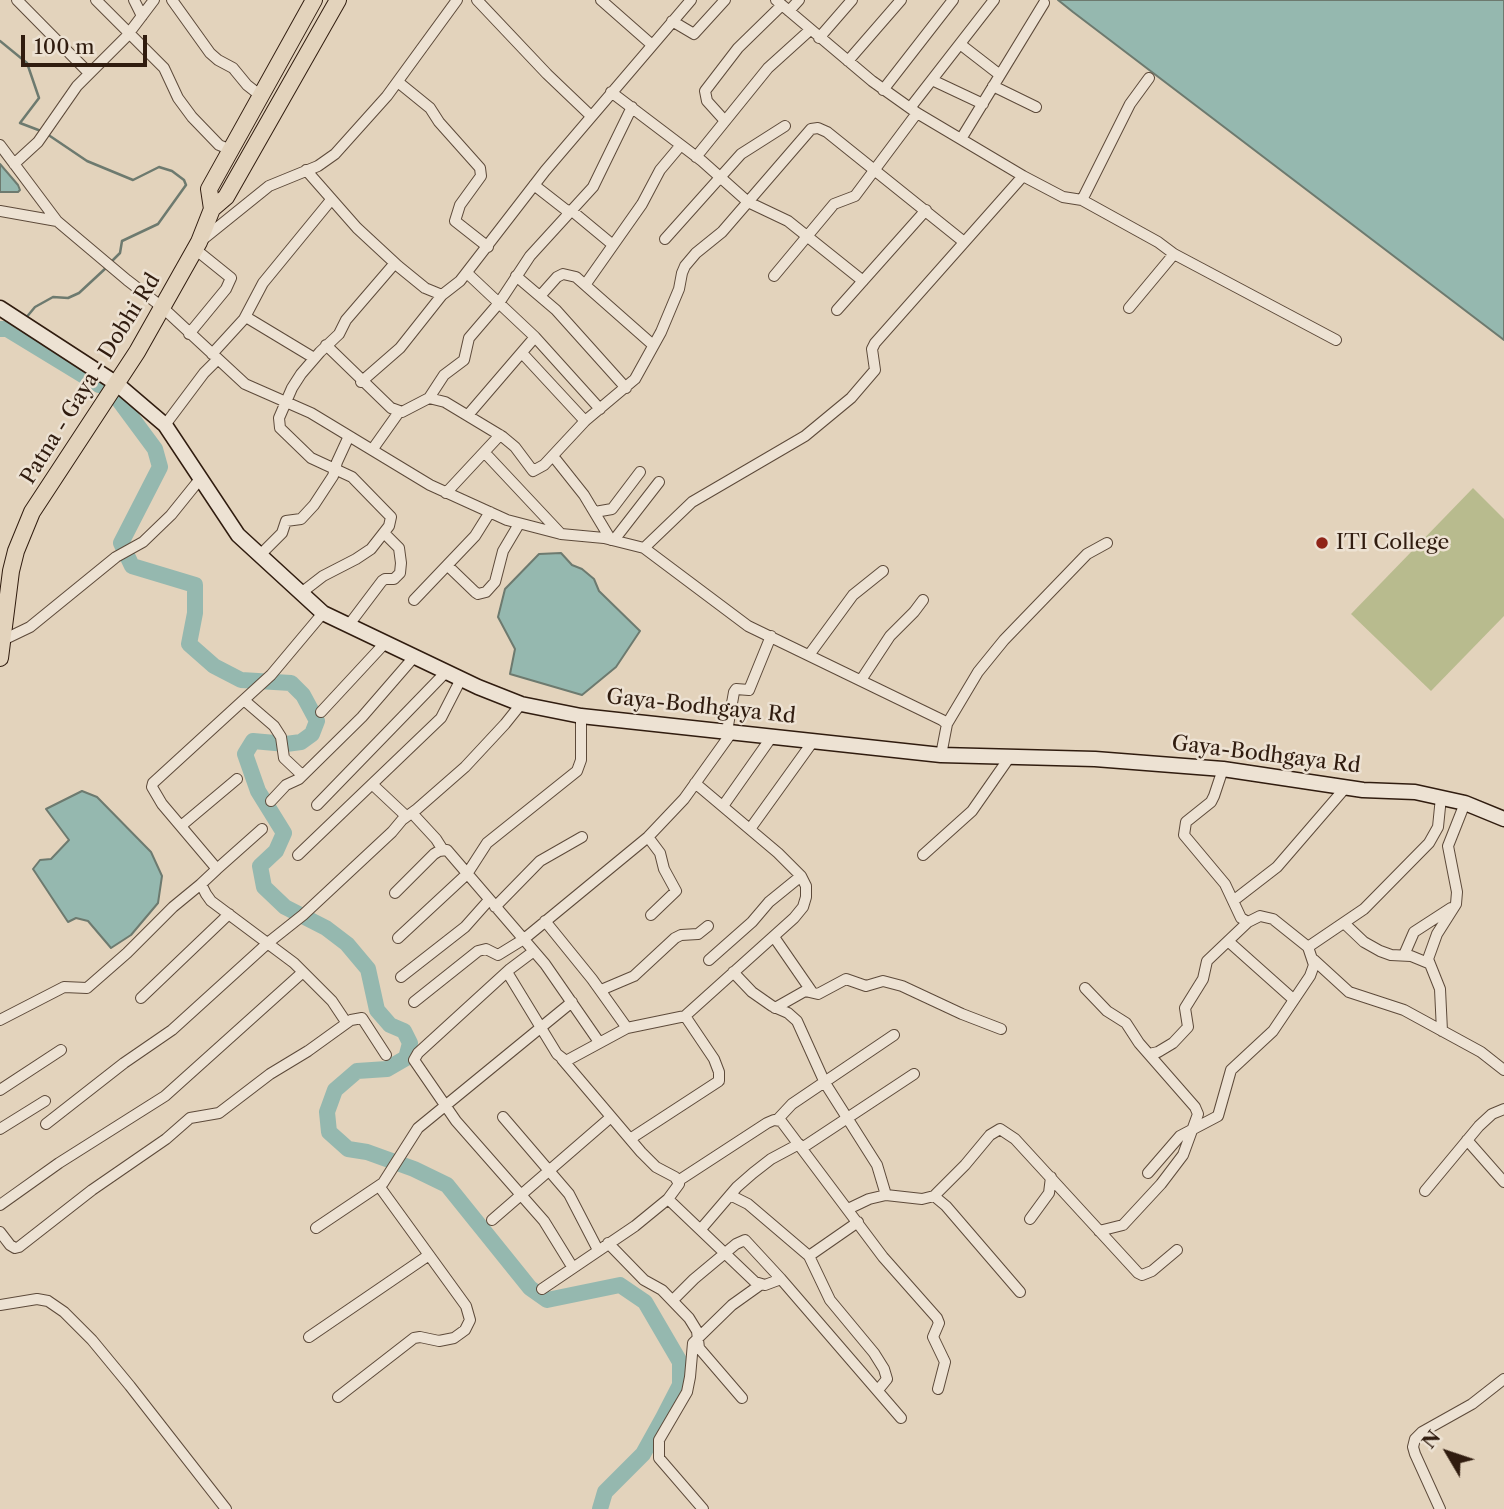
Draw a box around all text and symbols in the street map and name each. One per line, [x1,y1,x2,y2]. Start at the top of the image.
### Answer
scale bar [24,21,150,65]
text: 100 m [34,34,95,59]
street label: Patna - Gaya - Dobhi Rd [16,269,166,489]
place label: ITI College [1336,530,1449,556]
marker: ITI College [1314,535,1330,551]
street label: Gaya-Bodhgaya Rd [605,685,797,729]
street label: Gaya-Bodhgaya Rd [1170,731,1362,779]
north arrow [1413,1418,1483,1488]
text: N [1417,1426,1445,1453]

